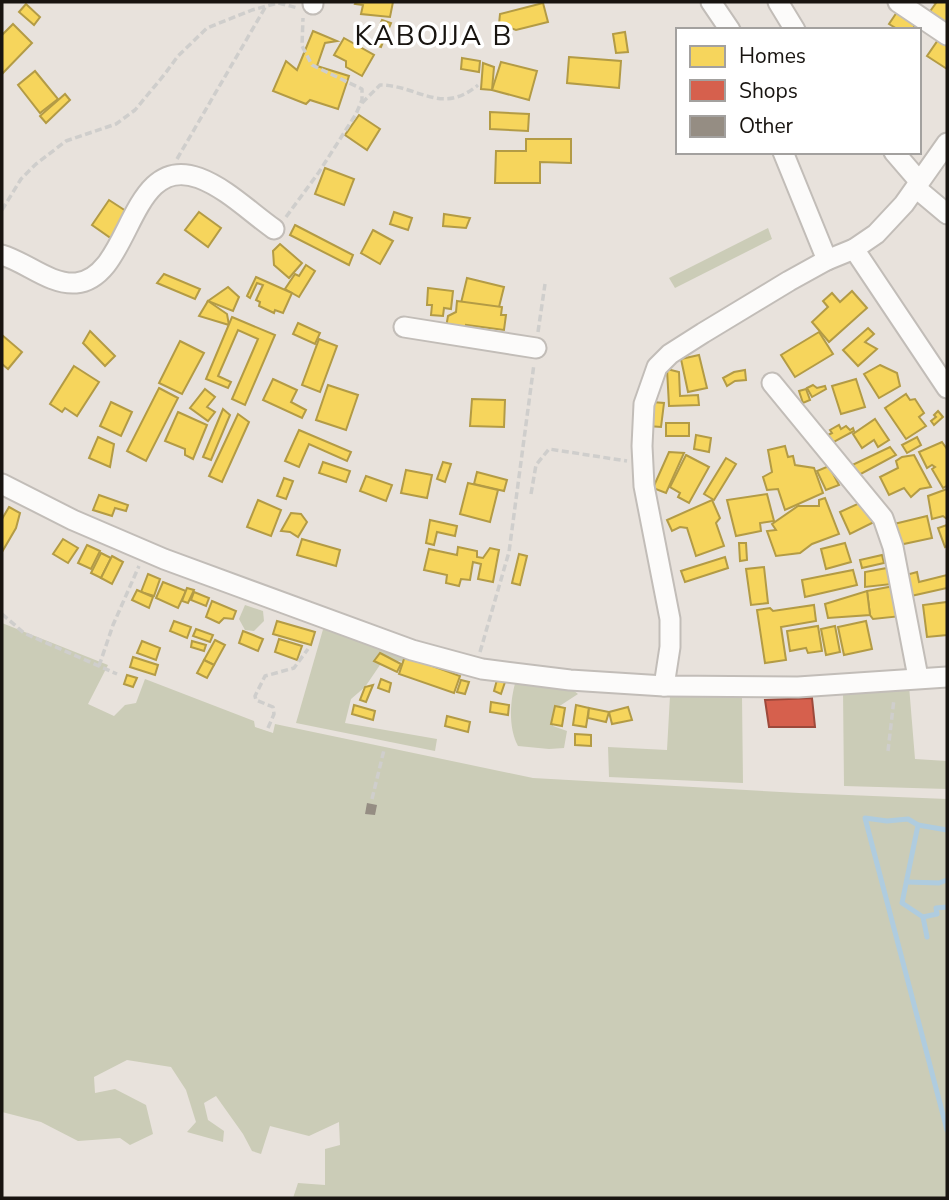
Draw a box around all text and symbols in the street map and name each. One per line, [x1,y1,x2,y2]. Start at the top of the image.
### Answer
district label: KABOJJA B [355,17,513,55]
legend [676,28,921,154]
text: Homes [739,42,806,70]
text: Shops [739,77,798,105]
text: Other [739,112,794,140]

